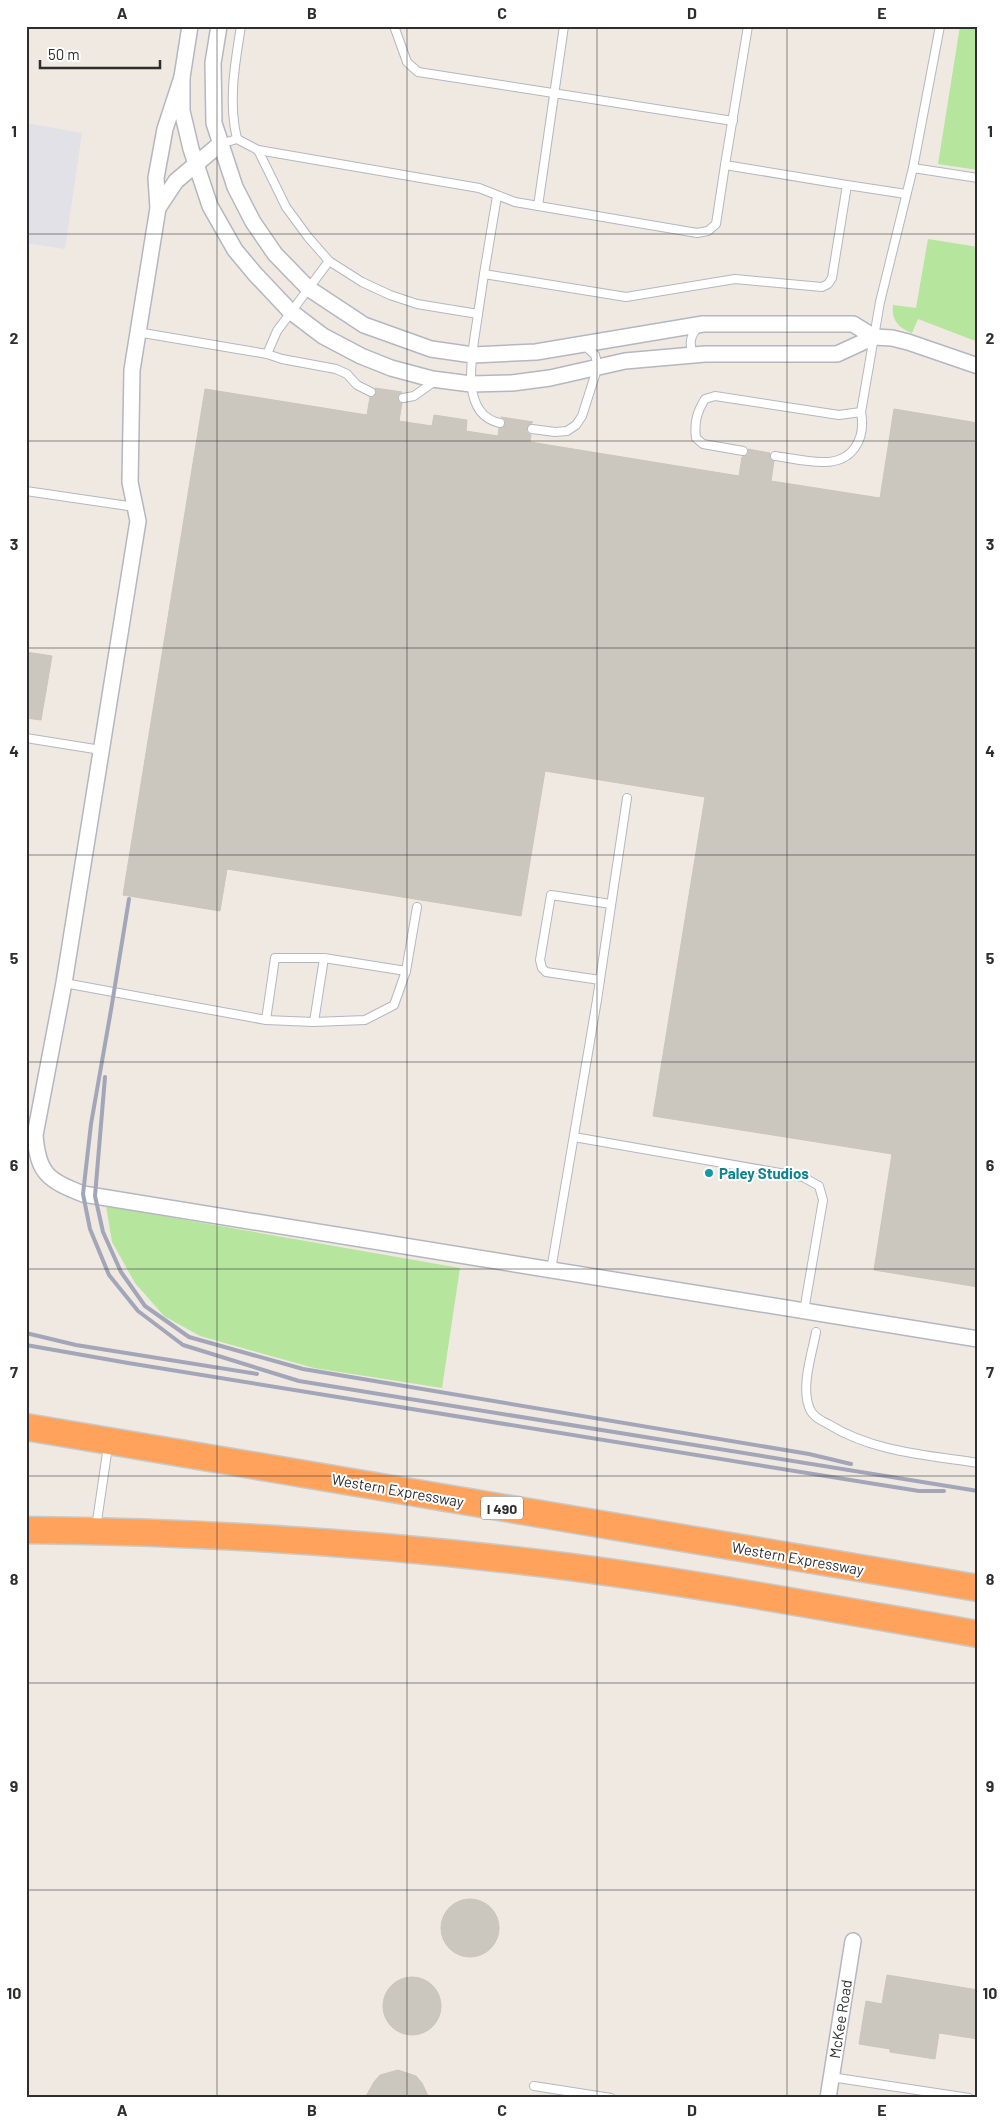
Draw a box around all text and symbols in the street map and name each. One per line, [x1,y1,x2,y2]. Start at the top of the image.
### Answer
text: A [117,3,128,22]
text: B [307,3,317,22]
text: C [497,3,507,22]
text: D [687,3,697,22]
text: E [877,3,887,22]
scale bar [40,38,160,70]
text: 50 m [48,45,80,63]
text: 1 [11,121,17,140]
text: 1 [987,121,993,140]
text: 2 [10,328,19,347]
text: 2 [986,328,995,347]
text: 3 [10,534,18,553]
text: 3 [986,534,994,553]
text: 4 [9,741,19,760]
text: 4 [985,741,995,760]
text: 5 [10,948,19,967]
text: 5 [986,948,995,967]
text: 6 [10,1155,19,1174]
text: 6 [986,1155,995,1174]
place label: Paley Studios [719,1164,809,1182]
marker: Paley Studios [703,1167,715,1179]
text: 7 [10,1362,18,1381]
text: 7 [986,1362,994,1381]
street label: Western Expressway [331,1470,466,1511]
road number: I 490 [481,1496,523,1520]
street label: Western Expressway [731,1538,866,1579]
text: 8 [10,1569,19,1588]
text: 8 [986,1569,995,1588]
text: 9 [10,1776,18,1795]
text: 9 [986,1776,994,1795]
street label: McKee Road [825,1978,855,2060]
text: 10 [7,1983,21,2002]
text: 10 [983,1983,997,2002]
text: A [117,2100,128,2119]
text: B [307,2100,317,2119]
text: C [497,2100,507,2119]
text: D [687,2100,697,2119]
text: E [877,2100,887,2119]

